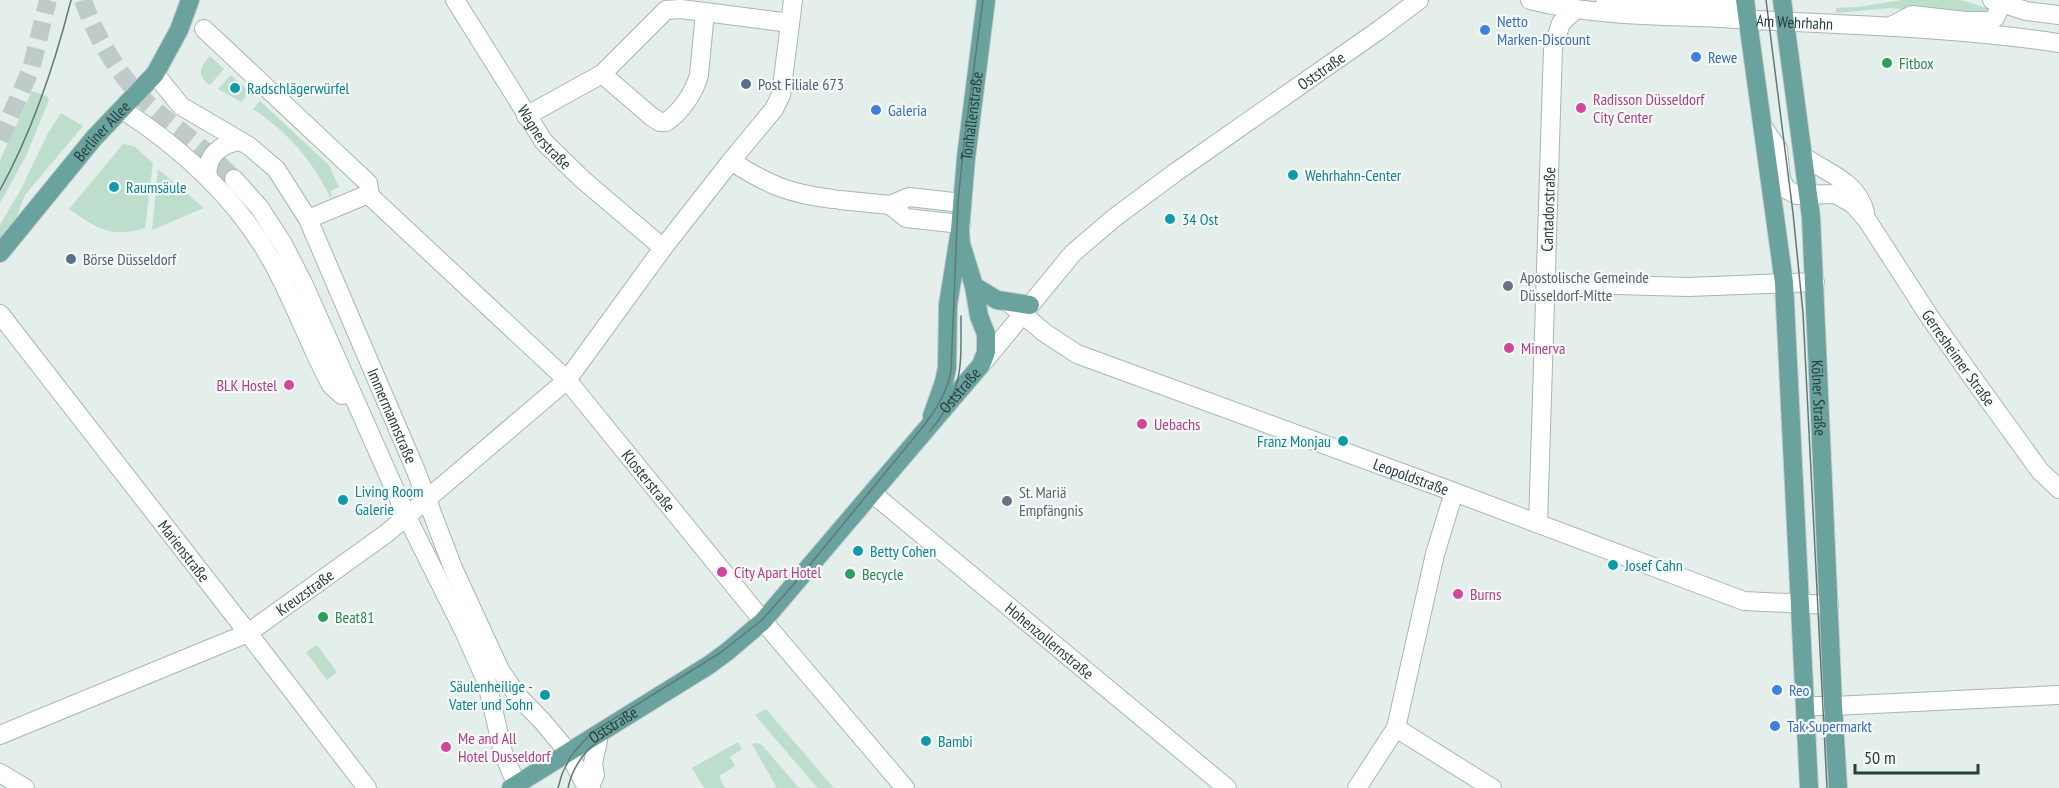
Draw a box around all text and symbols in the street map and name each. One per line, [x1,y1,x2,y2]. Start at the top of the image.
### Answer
street label: Am Wehrhahn [1756,10,1834,34]
place label: Netto Marken-Discount [1497,11,1591,49]
marker: Netto Marken-Discount [1478,23,1492,37]
street label: Oststraße [1293,47,1349,94]
place label: Rewe [1708,47,1737,67]
marker: Rewe [1689,50,1703,64]
place label: Fitbox [1899,53,1934,73]
marker: Fitbox [1880,56,1894,70]
street label: Tonhallenstraße [956,70,987,161]
place label: Post Filiale 673 [758,74,844,94]
marker: Post Filiale 673 [739,77,753,91]
place label: Radschlägerwürfel [247,78,350,98]
marker: Radschlägerwürfel [228,81,242,95]
place label: Radisson Düsseldorf City Center [1593,89,1705,127]
street label: Berliner Allee [69,96,134,165]
place label: Galeria [888,100,927,120]
street label: Wagnerstraße [513,101,576,173]
marker: Radisson Düsseldorf City Center [1574,101,1588,115]
marker: Galeria [869,103,883,117]
place label: Wehrhahn-Center [1305,165,1402,185]
street label: Cantadorstraße [1537,167,1559,252]
marker: Wehrhahn-Center [1286,168,1300,182]
place label: Raumsäule [126,177,187,197]
marker: Raumsäule [107,180,121,194]
place label: 34 Ost [1182,209,1219,229]
marker: 34 Ost [1163,212,1177,226]
place label: Börse Düsseldorf [83,249,177,269]
marker: Börse Düsseldorf [64,252,78,266]
place label: Apostolische Gemeinde Düsseldorf-Mitte [1520,267,1649,305]
marker: Apostolische Gemeinde Düsseldorf-Mitte [1501,279,1515,293]
street label: Gerresheimer Straße [1918,306,2000,410]
place label: Minerva [1521,338,1565,358]
marker: Minerva [1502,341,1516,355]
street label: Kölner Straße [1807,360,1831,436]
street label: Oststraße [935,363,985,417]
street label: Immermannstraße [363,365,422,466]
place label: BLK Hostel [216,375,277,395]
marker: BLK Hostel [282,378,296,392]
place label: Uebachs [1154,414,1200,434]
marker: Uebachs [1135,417,1149,431]
place label: Franz Monjau [1257,431,1331,451]
marker: Franz Monjau [1336,434,1350,448]
street label: Klosterstraße [618,445,680,516]
street label: Leopoldstraße [1371,453,1452,499]
place label: Living Room Galerie [355,481,423,519]
place label: St. Mariä Empfängnis [1019,482,1083,520]
marker: Living Room Galerie [336,493,350,507]
marker: St. Mariä Empfängnis [1000,494,1014,508]
street label: Marienstraße [154,516,214,586]
place label: Betty Cohen [870,541,936,561]
marker: Betty Cohen [851,544,865,558]
place label: Josef Cahn [1624,555,1683,575]
marker: Josef Cahn [1606,558,1620,572]
place label: City Apart Hotel [734,562,821,582]
place label: Becycle [862,564,904,584]
street label: Kreuzstraße [272,565,337,620]
marker: City Apart Hotel [715,565,729,579]
marker: Becycle [843,567,857,581]
place label: Burns [1470,584,1501,604]
marker: Burns [1451,587,1465,601]
street label: Hohenzollernstraße [1001,598,1098,683]
place label: Beat81 [335,607,374,627]
marker: Beat81 [316,610,330,624]
place label: Säulenheilige - Vater und Sohn [448,676,533,714]
place label: Reo [1789,680,1810,700]
marker: Reo [1770,683,1784,697]
marker: Säulenheilige - Vater und Sohn [538,688,552,702]
street label: Oststraße [585,702,641,747]
place label: Tak Supermarkt [1787,716,1873,736]
marker: Tak Supermarkt [1768,719,1782,733]
place label: Me and All Hotel Dusseldorf [458,728,551,766]
place label: Bambi [938,731,973,751]
marker: Bambi [919,734,933,748]
scale bar [1855,737,1978,775]
marker: Me and All Hotel Dusseldorf [439,740,453,754]
text: 50 m [1864,746,1896,769]

